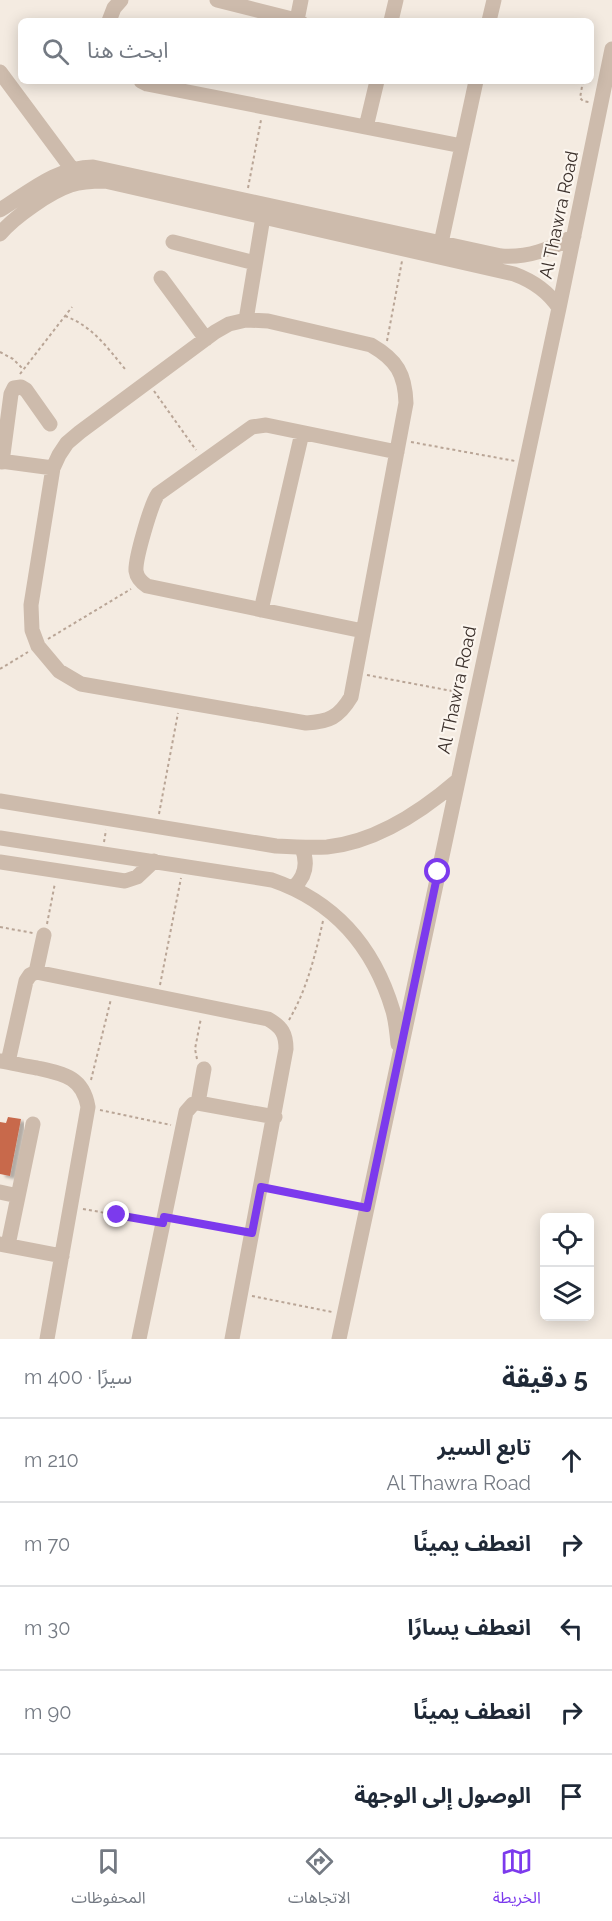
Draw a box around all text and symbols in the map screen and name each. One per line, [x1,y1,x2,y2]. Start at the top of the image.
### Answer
search box [18,18,594,84]
icon: search [39,35,72,68]
text: ابحث هنا [87,37,168,63]
street label: Al Thawra Road [535,149,582,281]
street label: Al Thawra Road [433,624,480,756]
route start [424,858,450,884]
route end [103,1201,129,1227]
map controls [540,1213,594,1321]
button: locate [540,1213,594,1267]
button: layers [540,1267,594,1321]
text: 5 دقيقة [502,1363,588,1393]
text: سيرًا · 400 m [24,1365,132,1389]
text: تابع السير [437,1434,531,1460]
icon: ahead [555,1444,588,1477]
text: 210 m [24,1448,79,1472]
text: Al Thawra Road [386,1471,531,1495]
icon: right [555,1528,588,1561]
text: انعطف يمينًا [413,1530,531,1556]
text: 70 m [24,1532,70,1556]
icon: left [555,1612,588,1645]
text: انعطف يسارًا [408,1614,531,1640]
text: 30 m [24,1616,70,1640]
icon: right [555,1696,588,1729]
text: انعطف يمينًا [413,1698,531,1724]
text: 90 m [24,1700,71,1724]
icon: arrive [555,1780,588,1813]
text: الوصول إلى الوجهة [354,1782,531,1808]
tab: المحفوظات [71,1845,145,1915]
tab: الاتجاهات [288,1845,350,1915]
tab: الخريطة [493,1845,541,1915]

